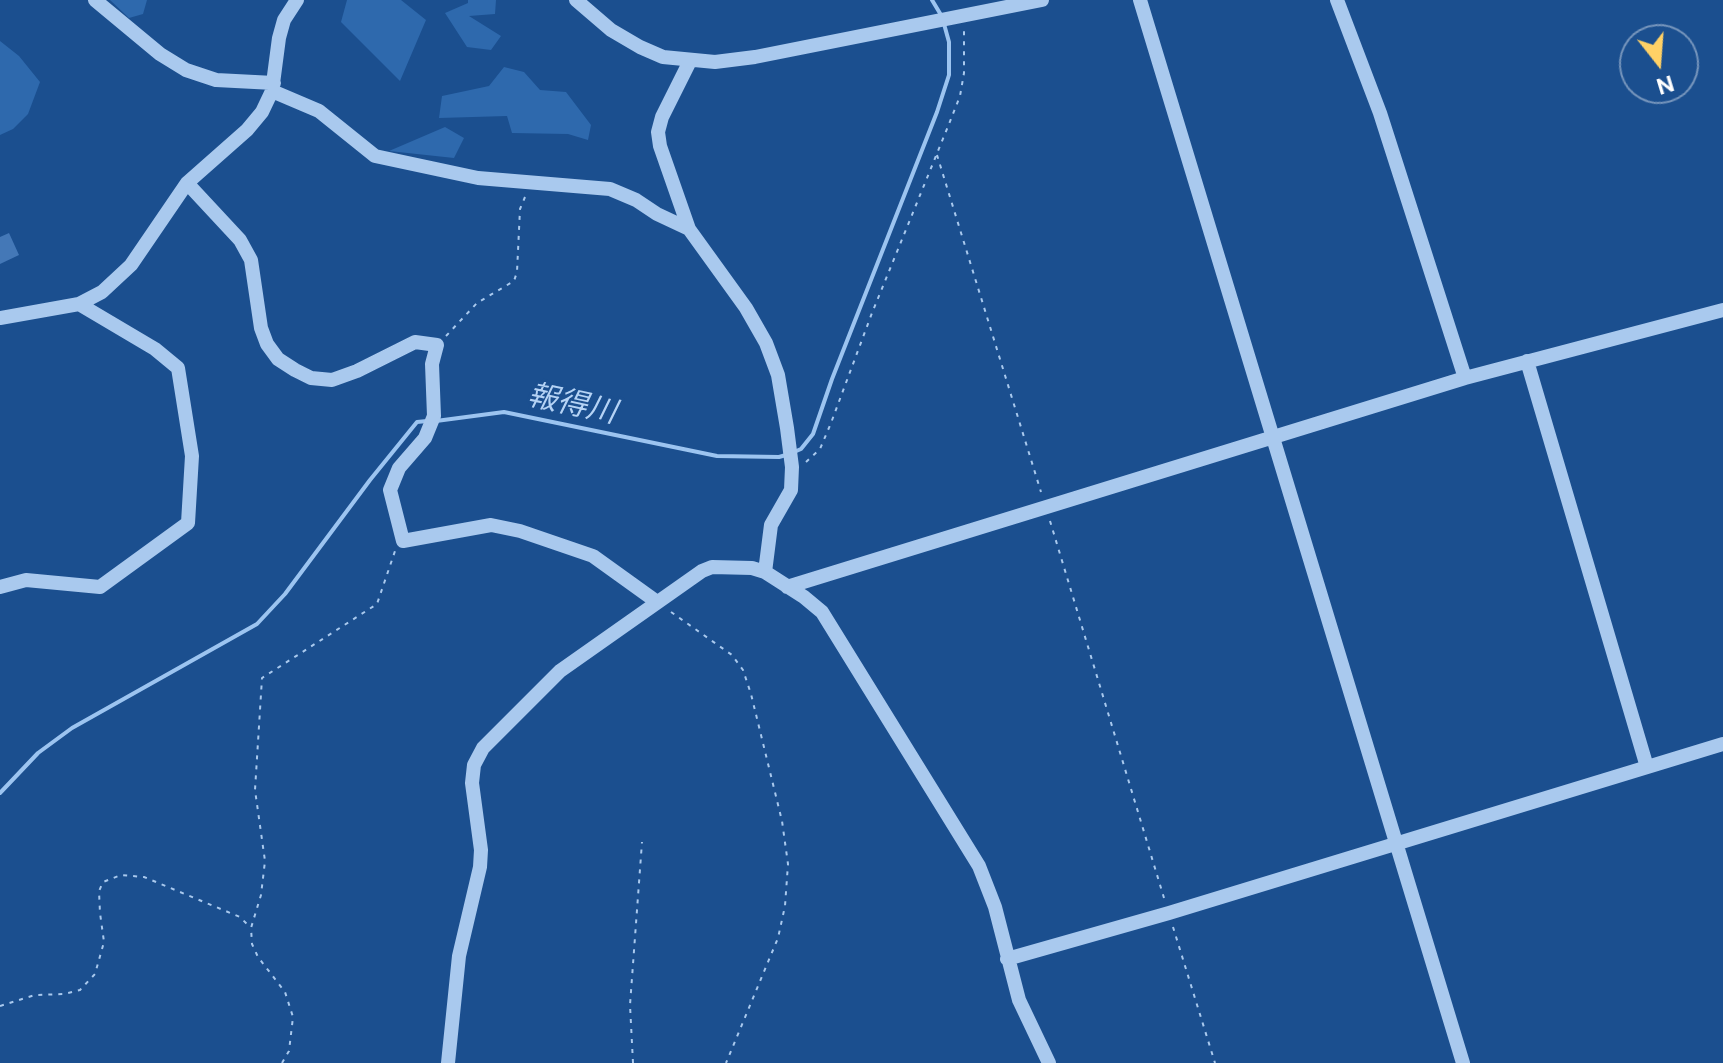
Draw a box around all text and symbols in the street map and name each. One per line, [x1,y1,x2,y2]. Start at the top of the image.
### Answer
north arrow [1619,24,1699,104]
text: N [1653,70,1677,100]
water label: 報得川 [524,377,620,431]

